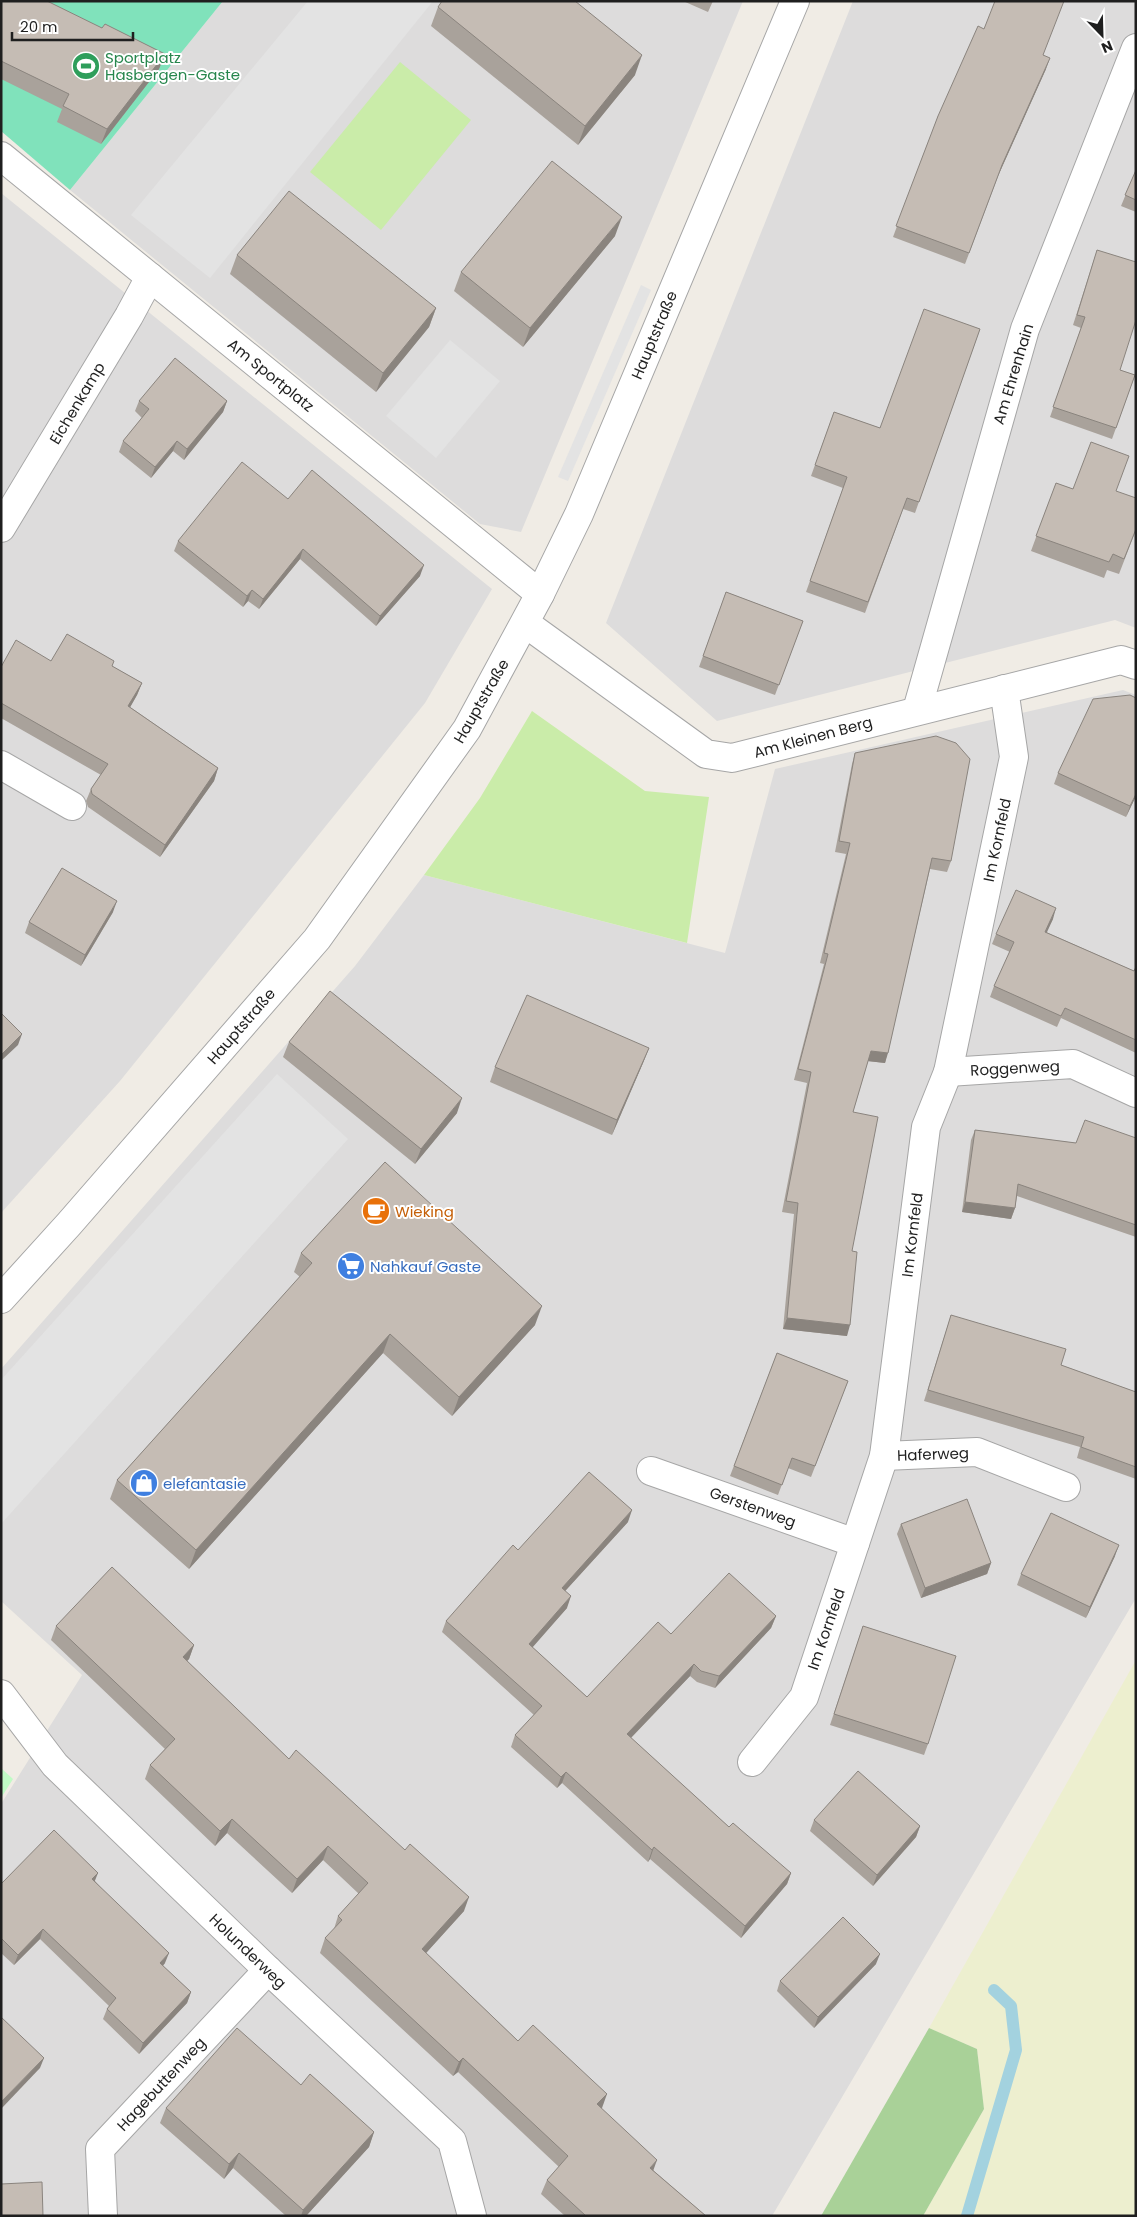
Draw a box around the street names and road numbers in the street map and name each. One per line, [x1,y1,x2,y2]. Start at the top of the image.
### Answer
street label: Hauptstraße [626,288,682,382]
street label: Am Ehrenhain [988,321,1038,427]
street label: Am Sportplatz [223,334,319,416]
street label: Eichenkamp [44,358,110,448]
street label: Hauptstraße [448,655,514,747]
street label: Am Kleinen Berg [751,711,875,763]
street label: Im Kornfeld [978,796,1016,884]
street label: Hauptstraße [202,984,280,1068]
street label: Roggenweg [970,1055,1060,1081]
street label: Im Kornfeld [896,1192,928,1278]
street label: Haferweg [897,1442,969,1466]
street label: Gerstenweg [707,1482,799,1532]
street label: Im Kornfeld [802,1585,850,1673]
street label: Holunderweg [205,1909,291,1993]
street label: Hagebuttenweg [112,2032,210,2136]

